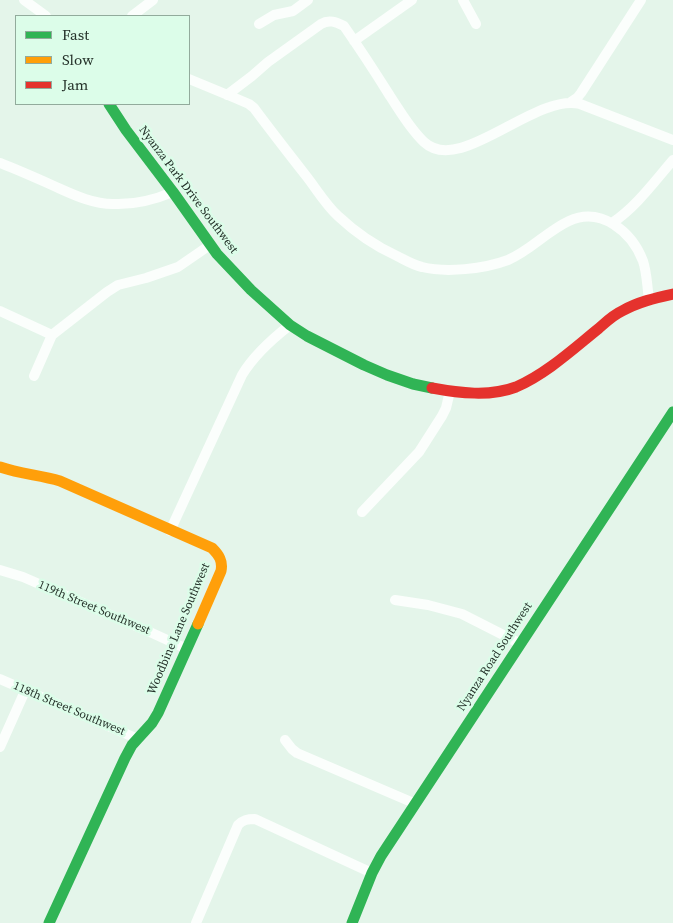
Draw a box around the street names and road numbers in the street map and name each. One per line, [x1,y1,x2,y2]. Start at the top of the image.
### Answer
street label: Nyanza Park Drive Southwest [135,123,241,257]
street label: Woodbine Lane Southwest [145,561,213,697]
street label: 119th Street Southwest [36,578,152,638]
street label: Nyanza Road Southwest [454,600,536,714]
street label: 118th Street Southwest [11,679,127,739]

